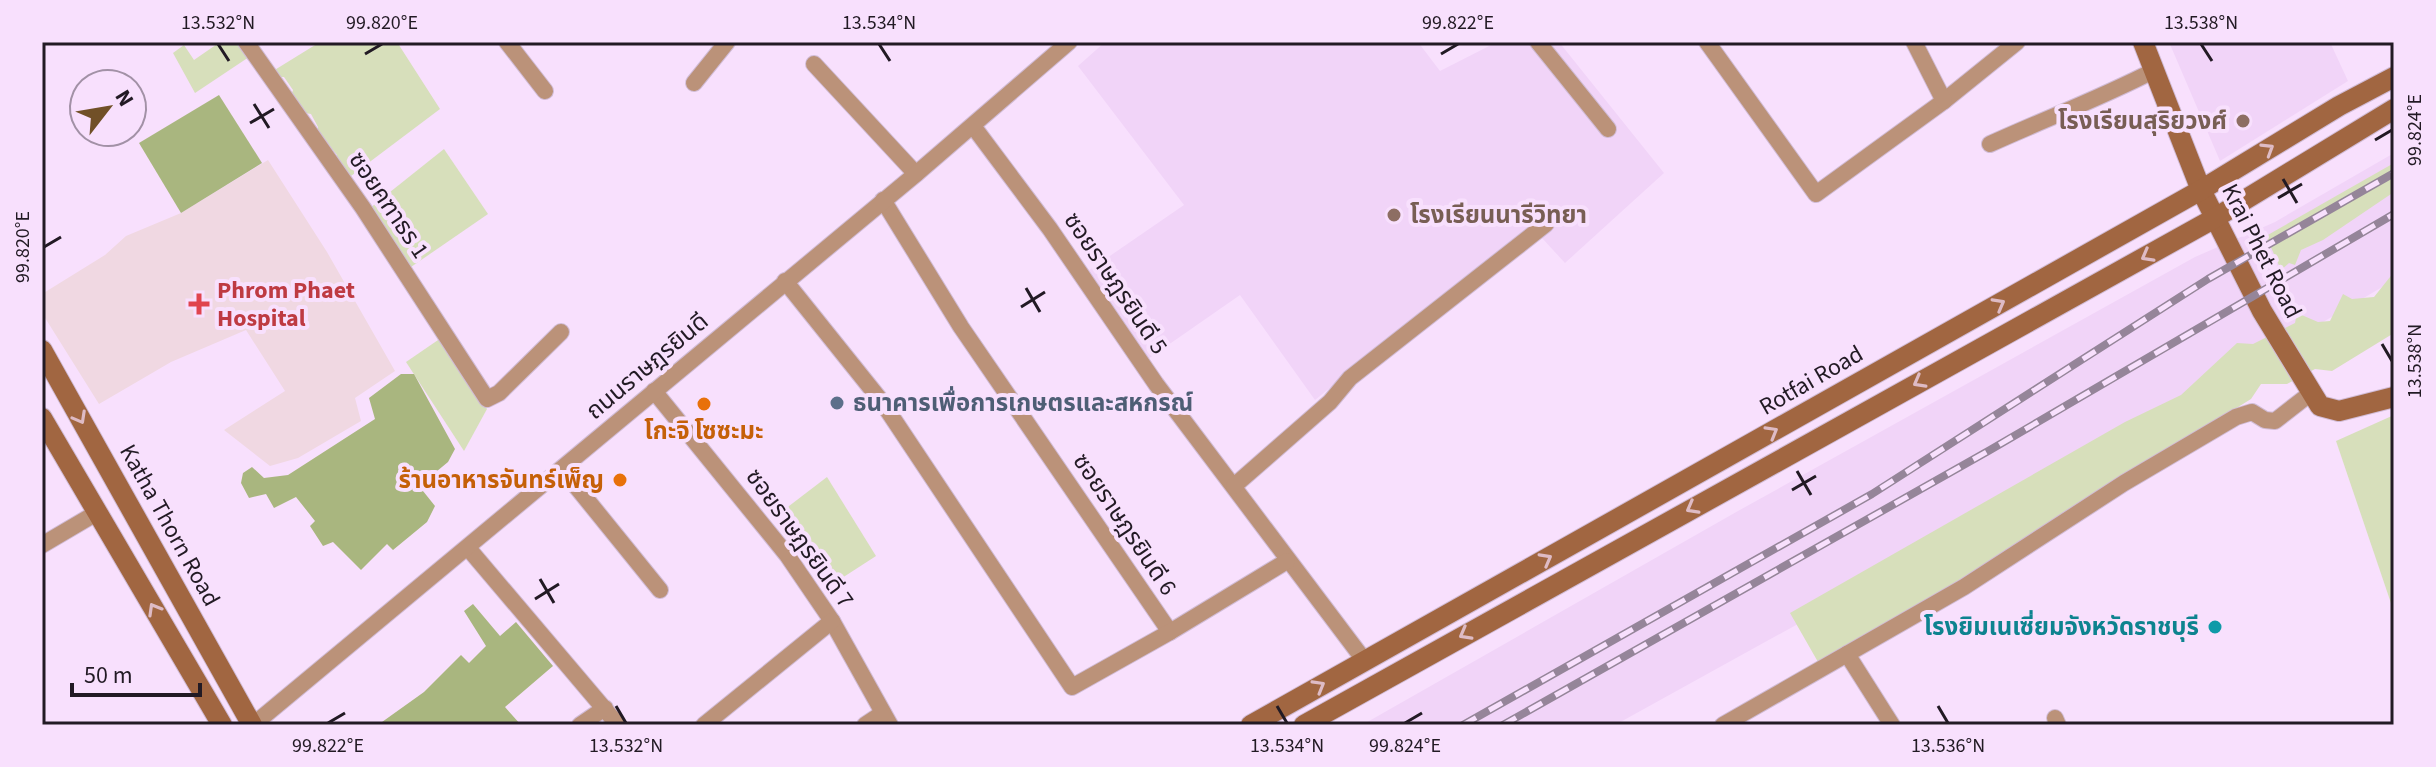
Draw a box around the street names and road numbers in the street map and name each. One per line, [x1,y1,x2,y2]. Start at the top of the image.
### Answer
street label: ซอยคฑาธร 1 [340,145,437,266]
street label: Krai Phet Road [2213,178,2311,325]
street label: ซอยราษฎรยินดี 5 [1055,205,1176,361]
street label: ถนนราษฎรยินดี [578,305,716,428]
street label: Rotfai Road [1753,337,1870,424]
street label: Katha Thorn Road [111,438,229,613]
street label: ซอยราษฎรยินดี 6 [1064,446,1185,602]
street label: ซอยราษฎรยินดี 7 [737,461,862,615]

